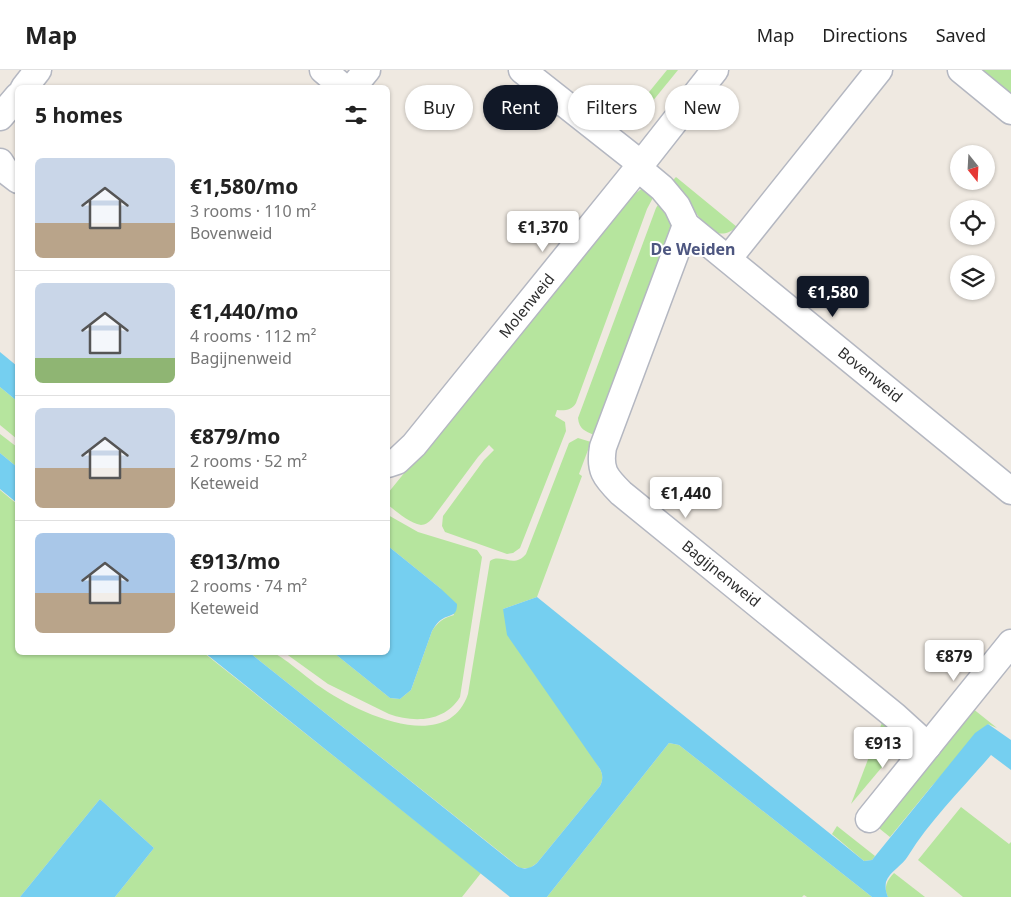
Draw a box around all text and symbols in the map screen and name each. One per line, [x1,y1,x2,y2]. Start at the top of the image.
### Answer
text: Map [25,18,77,51]
text: Map [757,23,794,47]
text: Directions [822,23,908,47]
text: Saved [936,23,986,47]
chip: Buy [405,85,473,130]
chip: Rent [483,85,558,130]
chip: Filters [568,85,655,130]
chip: New [665,85,739,130]
text: 5 homes [35,101,123,129]
icon: filters [342,101,370,129]
north arrow [950,145,995,190]
map controls [950,145,995,300]
text: €1,580/mo [190,172,298,200]
icon: home [75,178,135,238]
text: 3 rooms · 110 m² [190,200,316,222]
button: locate [950,200,995,245]
pin: €1,370 [502,210,584,253]
text: €1,370 [518,216,568,238]
text: Bovenweid [190,222,272,244]
district label: De Weiden [651,238,735,260]
button: layers [950,255,995,300]
street label: Molenweid [494,269,558,342]
pin: €1,580 [792,276,874,318]
text: €1,580 [808,281,858,303]
text: €1,440/mo [190,297,298,325]
icon: home [75,303,135,363]
text: 4 rooms · 112 m² [190,325,316,347]
street label: Bovenweid [834,342,907,406]
text: Bagijnenweid [190,347,292,369]
text: €879/mo [190,422,280,450]
icon: home [75,428,135,488]
text: 2 rooms · 52 m² [190,450,307,472]
text: Keteweid [190,472,259,494]
pin: €1,440 [645,476,727,519]
text: €1,440 [661,482,711,504]
street label: Bagijnenweid [678,535,765,611]
text: €913/mo [190,547,280,575]
icon: home [75,553,135,613]
text: 2 rooms · 74 m² [190,575,307,597]
text: Keteweid [190,597,259,619]
pin: €879 [924,640,984,682]
text: €879 [936,645,972,667]
pin: €913 [853,726,913,769]
text: €913 [865,732,901,754]

